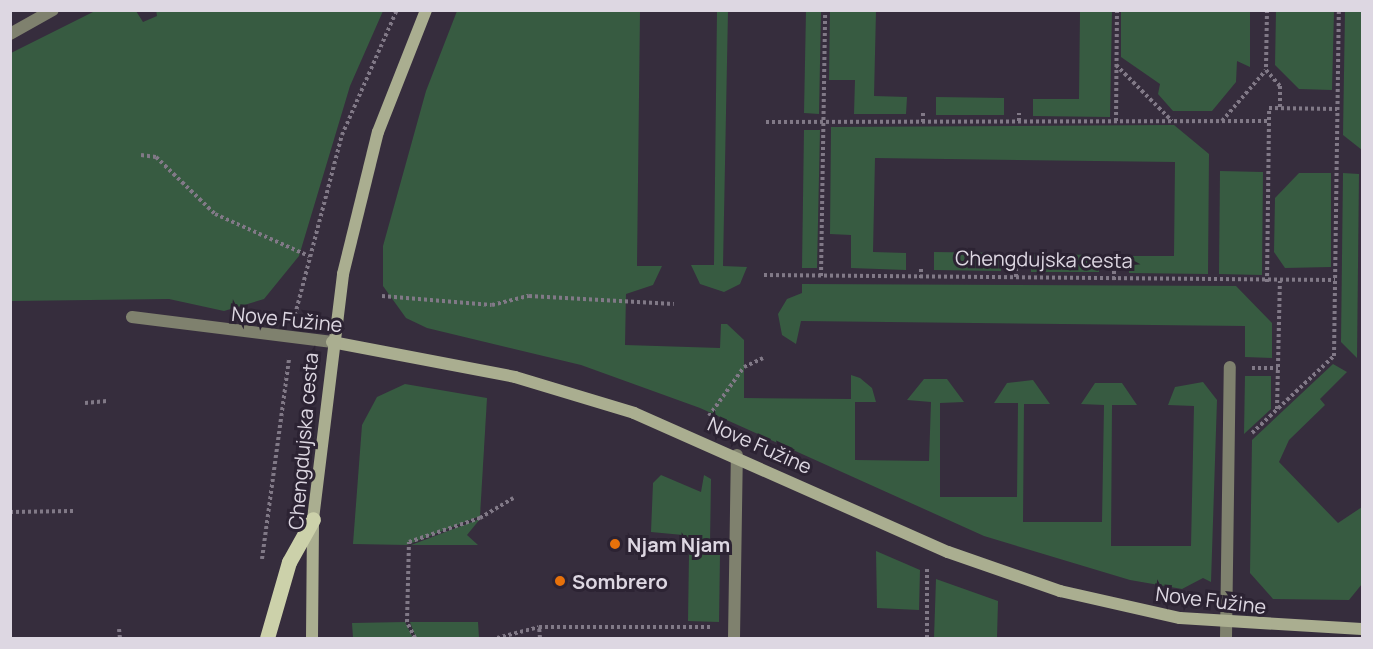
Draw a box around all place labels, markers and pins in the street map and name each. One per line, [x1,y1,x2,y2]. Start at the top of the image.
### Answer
place label: Njam Njam [627,532,730,556]
marker: Njam Njam [608,537,622,551]
place label: Sombrero [572,569,668,593]
marker: Sombrero [553,574,567,588]

